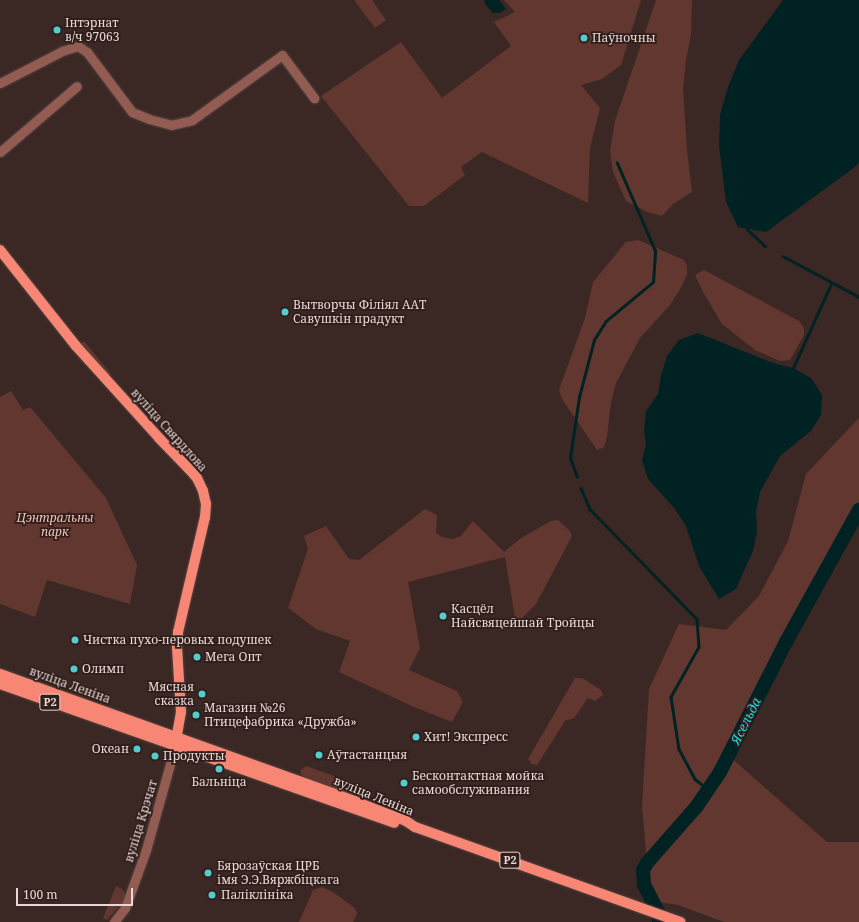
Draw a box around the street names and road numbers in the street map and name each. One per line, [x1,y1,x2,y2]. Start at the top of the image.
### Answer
street label: вуліца Свярдлова [128,386,210,474]
street label: вуліца Леніна [28,664,112,706]
road number: Р2 [39,693,61,711]
street label: вуліца Леніна [332,773,416,819]
street label: вуліца Крэчат [122,778,160,864]
road number: Р2 [499,851,521,869]

